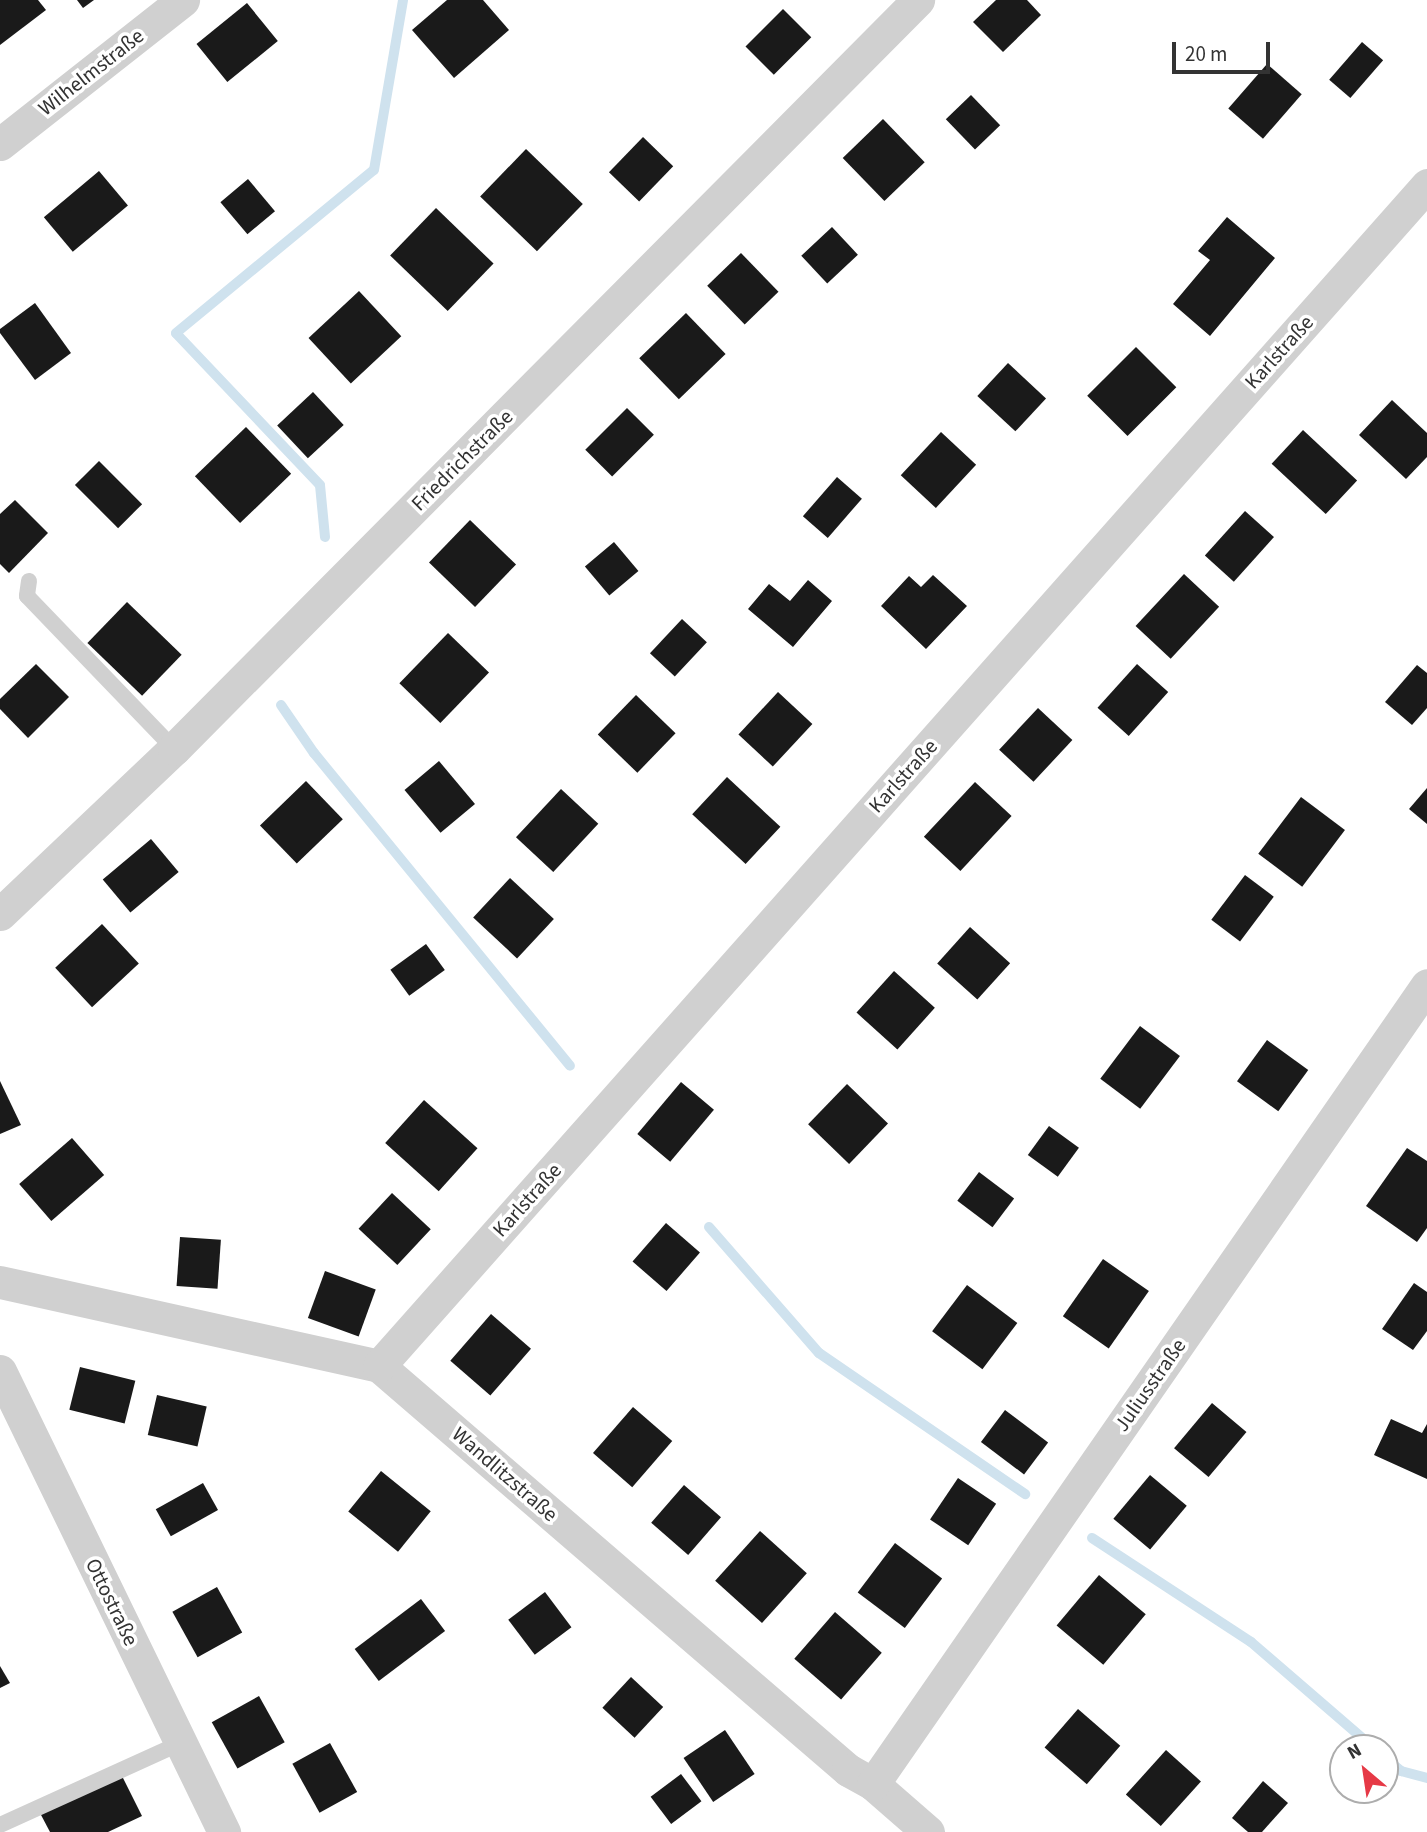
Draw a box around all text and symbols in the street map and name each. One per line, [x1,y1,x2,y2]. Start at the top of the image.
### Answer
street label: Wilhelmstraße [33,23,149,121]
scale bar [1175,28,1273,72]
text: 20 m [1185,39,1227,69]
street label: Karlstraße [1239,310,1319,394]
street label: Friedrichstraße [406,404,518,516]
street label: Karlstraße [863,734,943,818]
street label: Karlstraße [487,1158,567,1242]
street label: Juliusstraße [1109,1334,1191,1436]
street label: Wandlitzstraße [447,1421,563,1527]
street label: Ottostraße [80,1554,144,1650]
north arrow [1329,1734,1399,1804]
text: N [1342,1737,1367,1767]

